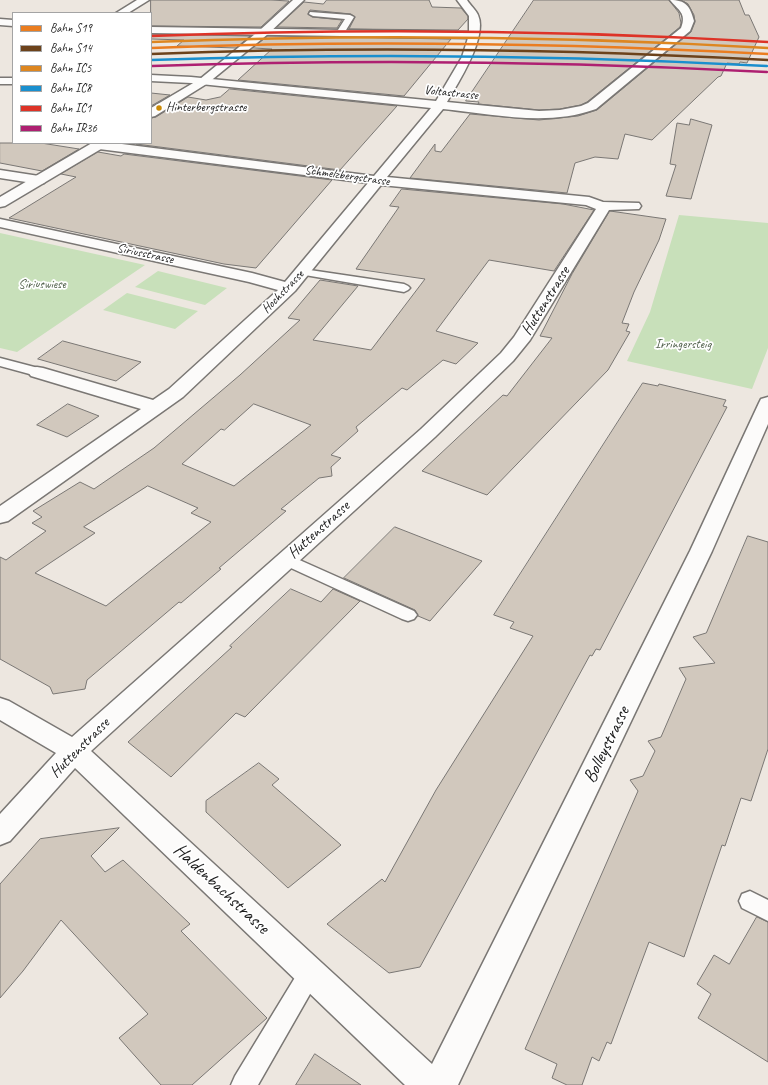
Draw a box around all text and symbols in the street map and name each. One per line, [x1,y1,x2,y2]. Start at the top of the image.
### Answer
legend [12,12,152,144]
text: Bahn S19 [50,20,92,36]
text: Bahn S14 [50,40,92,56]
text: Bahn IC5 [50,60,91,76]
text: Bahn IC8 [50,80,91,96]
street label: Voltastrasse [423,82,479,104]
text: Bahn IC1 [50,100,91,116]
place label: Hinterbergstrasse [166,100,246,116]
marker: Hinterbergstrasse [154,103,164,113]
text: Bahn IR36 [50,120,97,136]
street label: Schmelzbergstrasse [304,162,390,190]
street label: Siriusstrasse [115,240,175,268]
street label: Huttenstrasse [517,263,575,339]
street label: Hochstrasse [259,267,307,317]
park label: Siriuswiese [18,277,66,293]
park label: Irringersteig [655,337,711,353]
street label: Huttenstrasse [284,497,354,563]
street label: Bolleystrasse [579,703,635,787]
street label: Huttenstrasse [46,714,114,782]
street label: Haldenbachstrasse [168,839,274,939]

